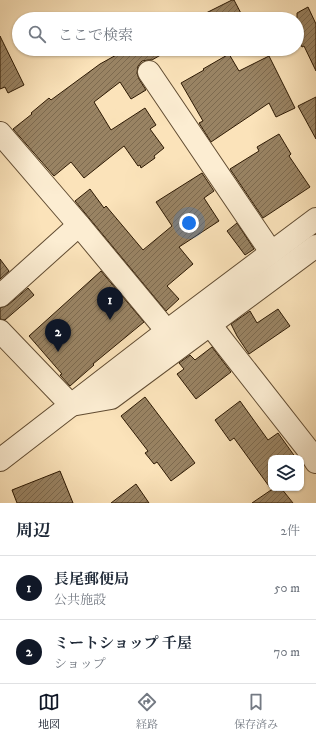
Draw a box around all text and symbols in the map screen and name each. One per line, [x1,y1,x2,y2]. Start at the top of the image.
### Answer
search box [12,12,304,56]
icon: search [26,23,48,45]
text: ここで検索 [58,26,133,45]
your location [179,213,199,233]
pin: 1 [97,287,123,320]
pin: 2 [45,319,71,352]
map controls [268,455,304,491]
button: layers [268,455,304,491]
text: 周辺 [16,520,50,542]
text: 2件 [281,523,300,539]
text: 長尾郵便局 [54,570,129,589]
text: 1 [27,580,31,596]
text: 50 m [274,580,300,596]
text: 公共施設 [54,592,106,608]
text: ミートショップ 千屋 [54,634,192,653]
text: 2 [26,644,32,660]
text: 70 m [274,644,300,660]
text: ショップ [54,656,106,672]
tab: 地図 [38,691,60,732]
tab: 経路 [136,691,158,732]
tab: 保存済み [234,691,278,732]

